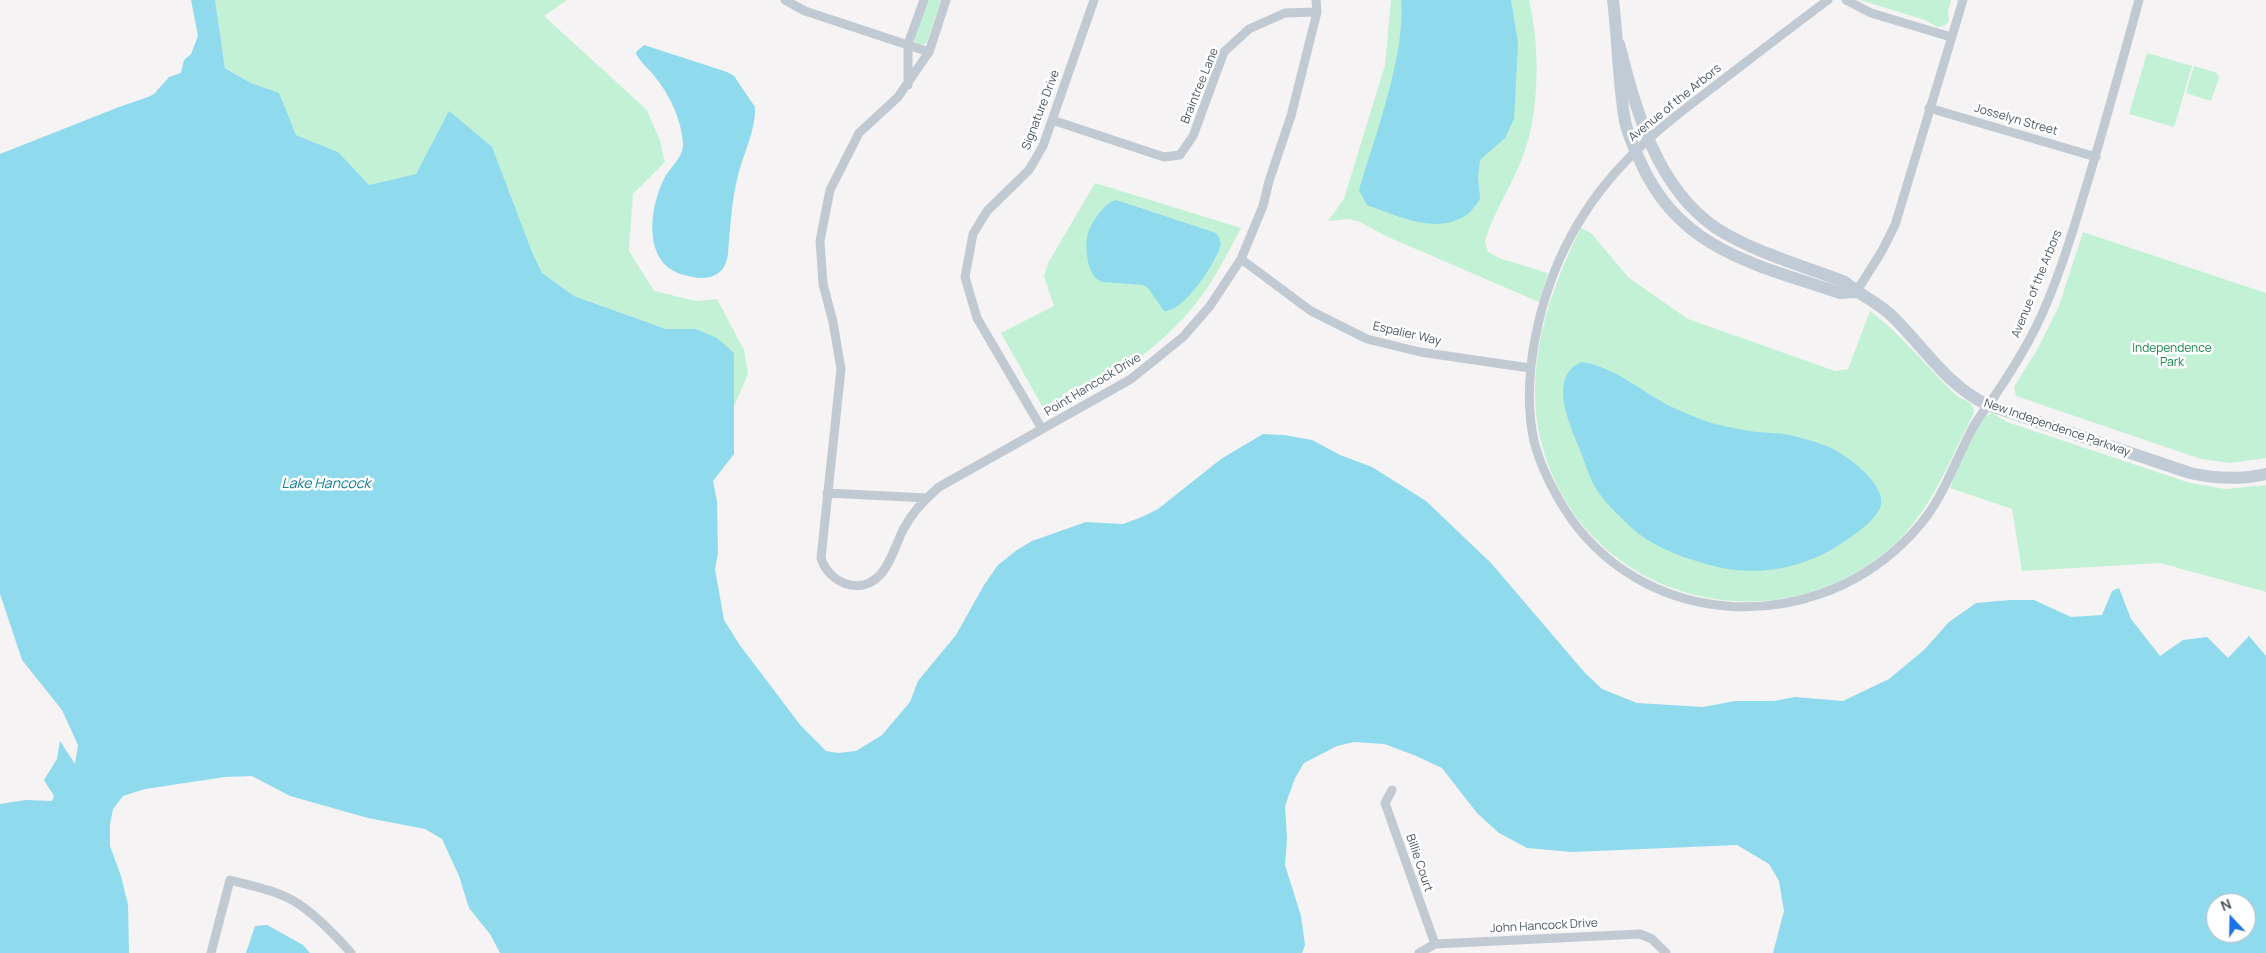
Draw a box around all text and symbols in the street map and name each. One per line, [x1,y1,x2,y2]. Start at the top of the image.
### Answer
street label: Braintree Lane [1178,46,1222,126]
street label: Avenue of the Arbors [1626,61,1724,145]
street label: Signature Drive [1019,68,1063,152]
street label: Josselyn Street [1973,101,2059,139]
street label: Avenue of the Arbors [2009,228,2065,340]
street label: Espalier Way [1371,319,1443,349]
park label: Independence Park [2132,342,2212,370]
street label: Point Hancock Drive [1042,350,1144,420]
street label: New Independence Parkway [1982,396,2132,460]
water label: Lake Hancock [282,476,370,492]
street label: Billie Court [1402,832,1436,894]
north arrow [2206,893,2256,943]
text: N [2218,894,2234,915]
street label: John Hancock Drive [1490,916,1598,936]

